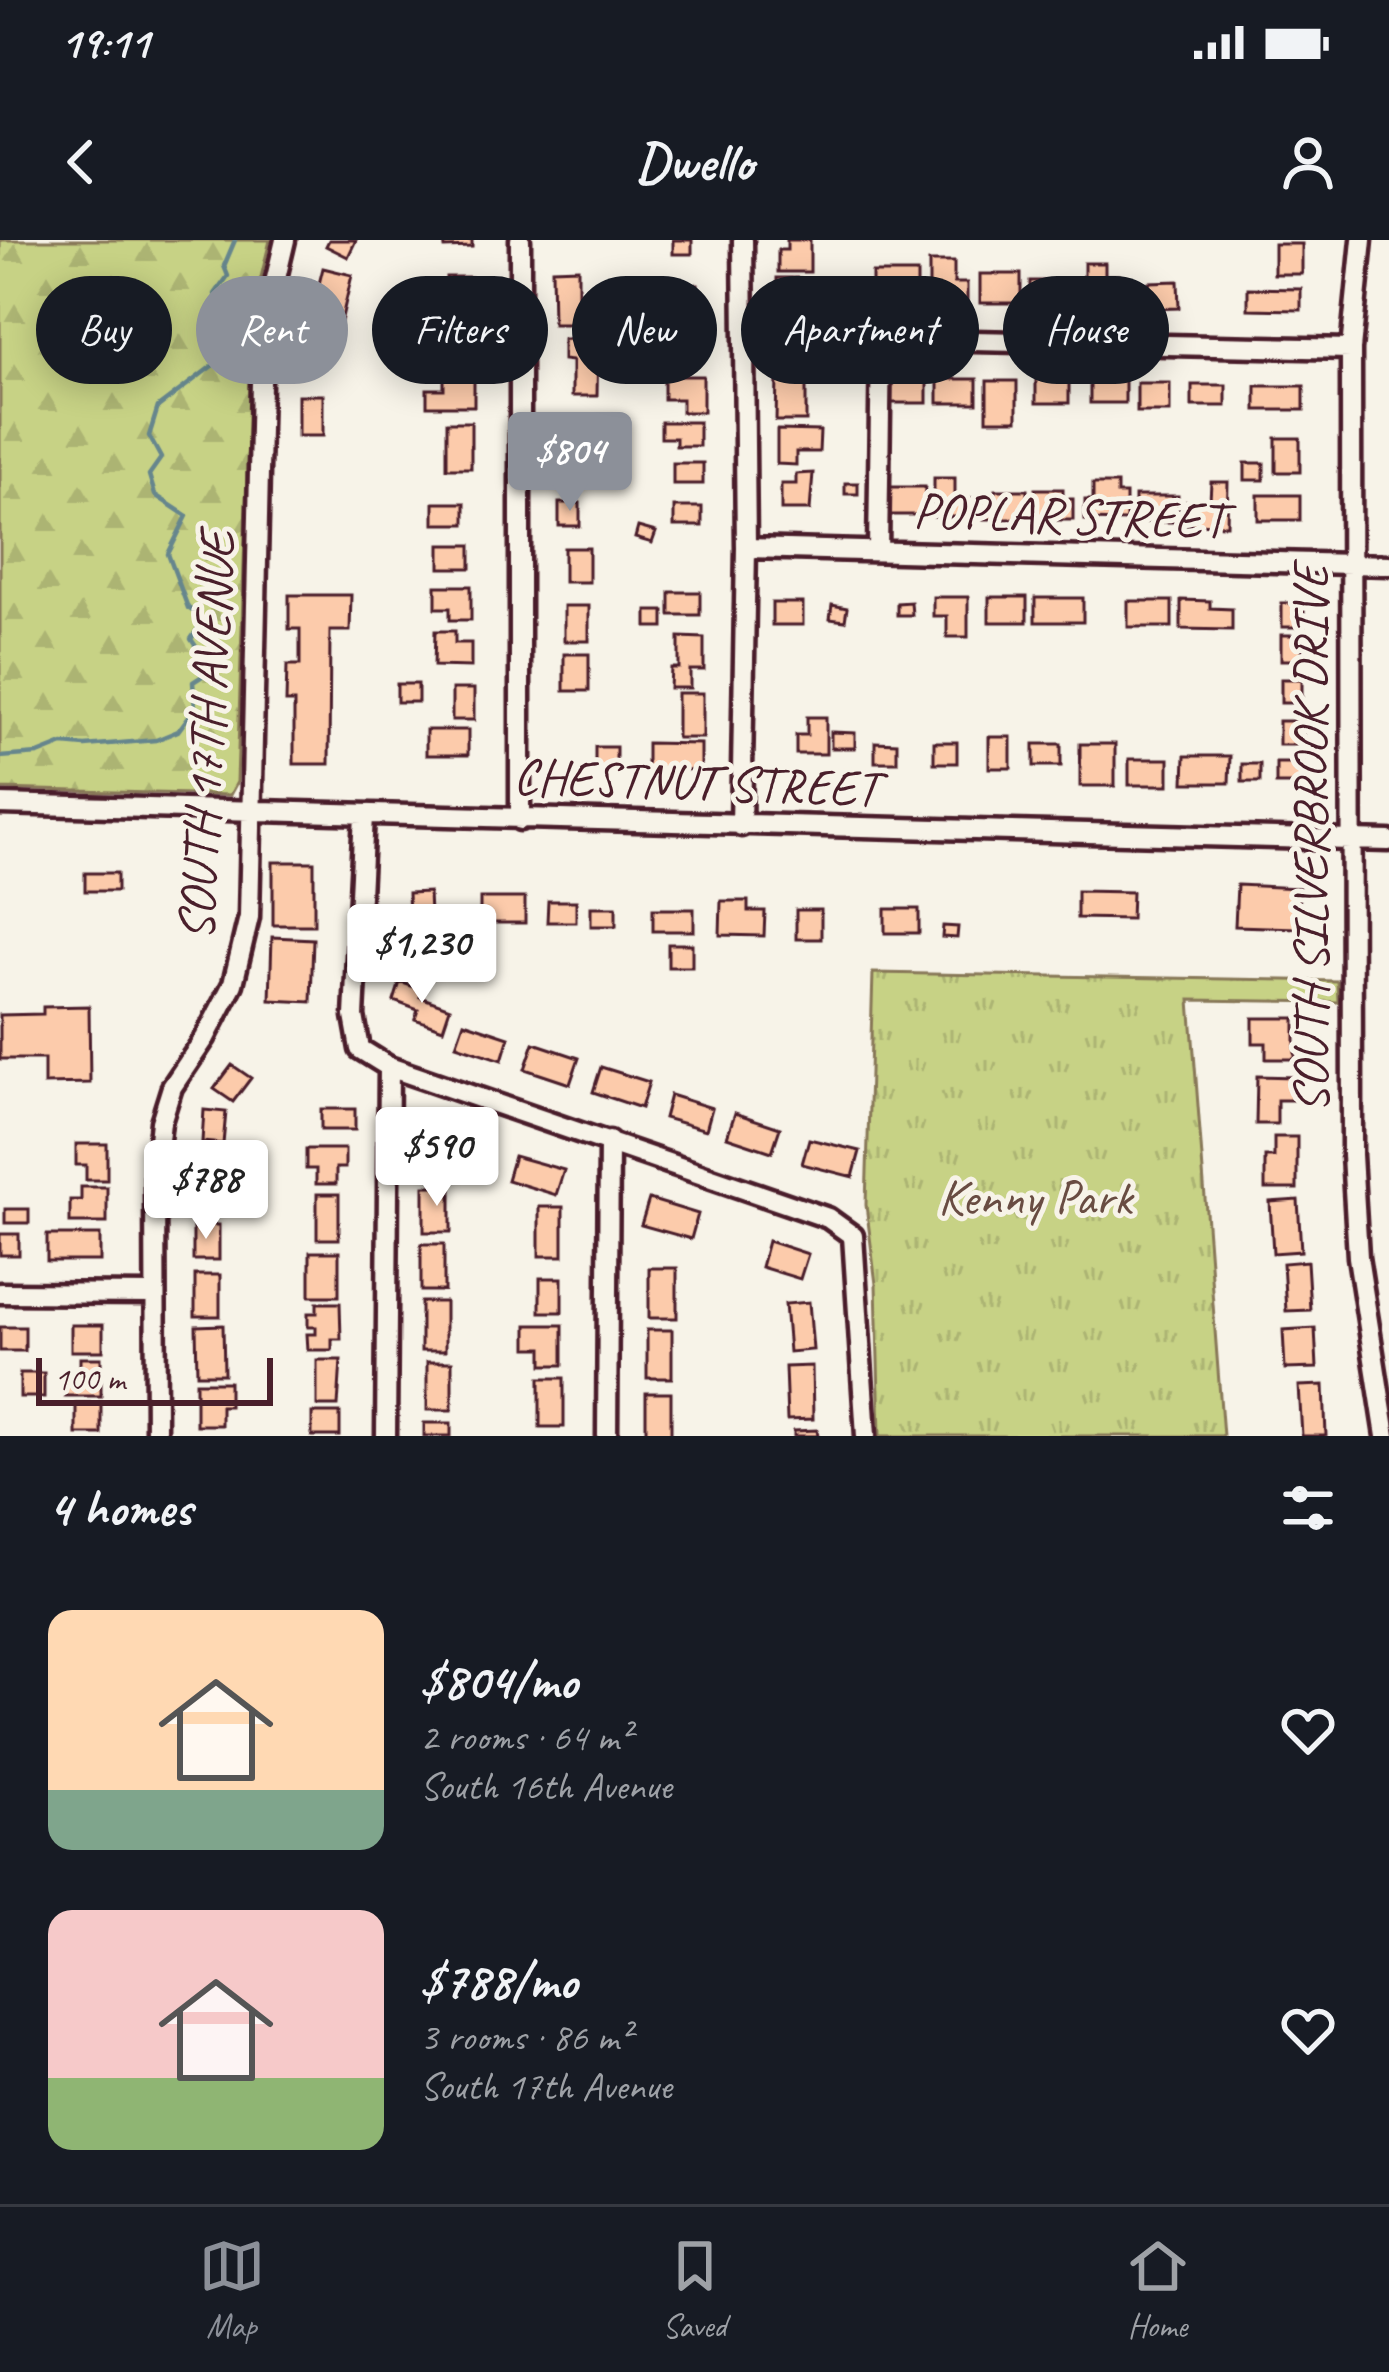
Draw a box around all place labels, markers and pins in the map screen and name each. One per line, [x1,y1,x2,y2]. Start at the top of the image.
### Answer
pin: $804 [499,412,641,514]
pin: $1,230 [324,904,520,1006]
pin: $590 [366,1107,508,1209]
pin: $788 [135,1140,277,1242]

